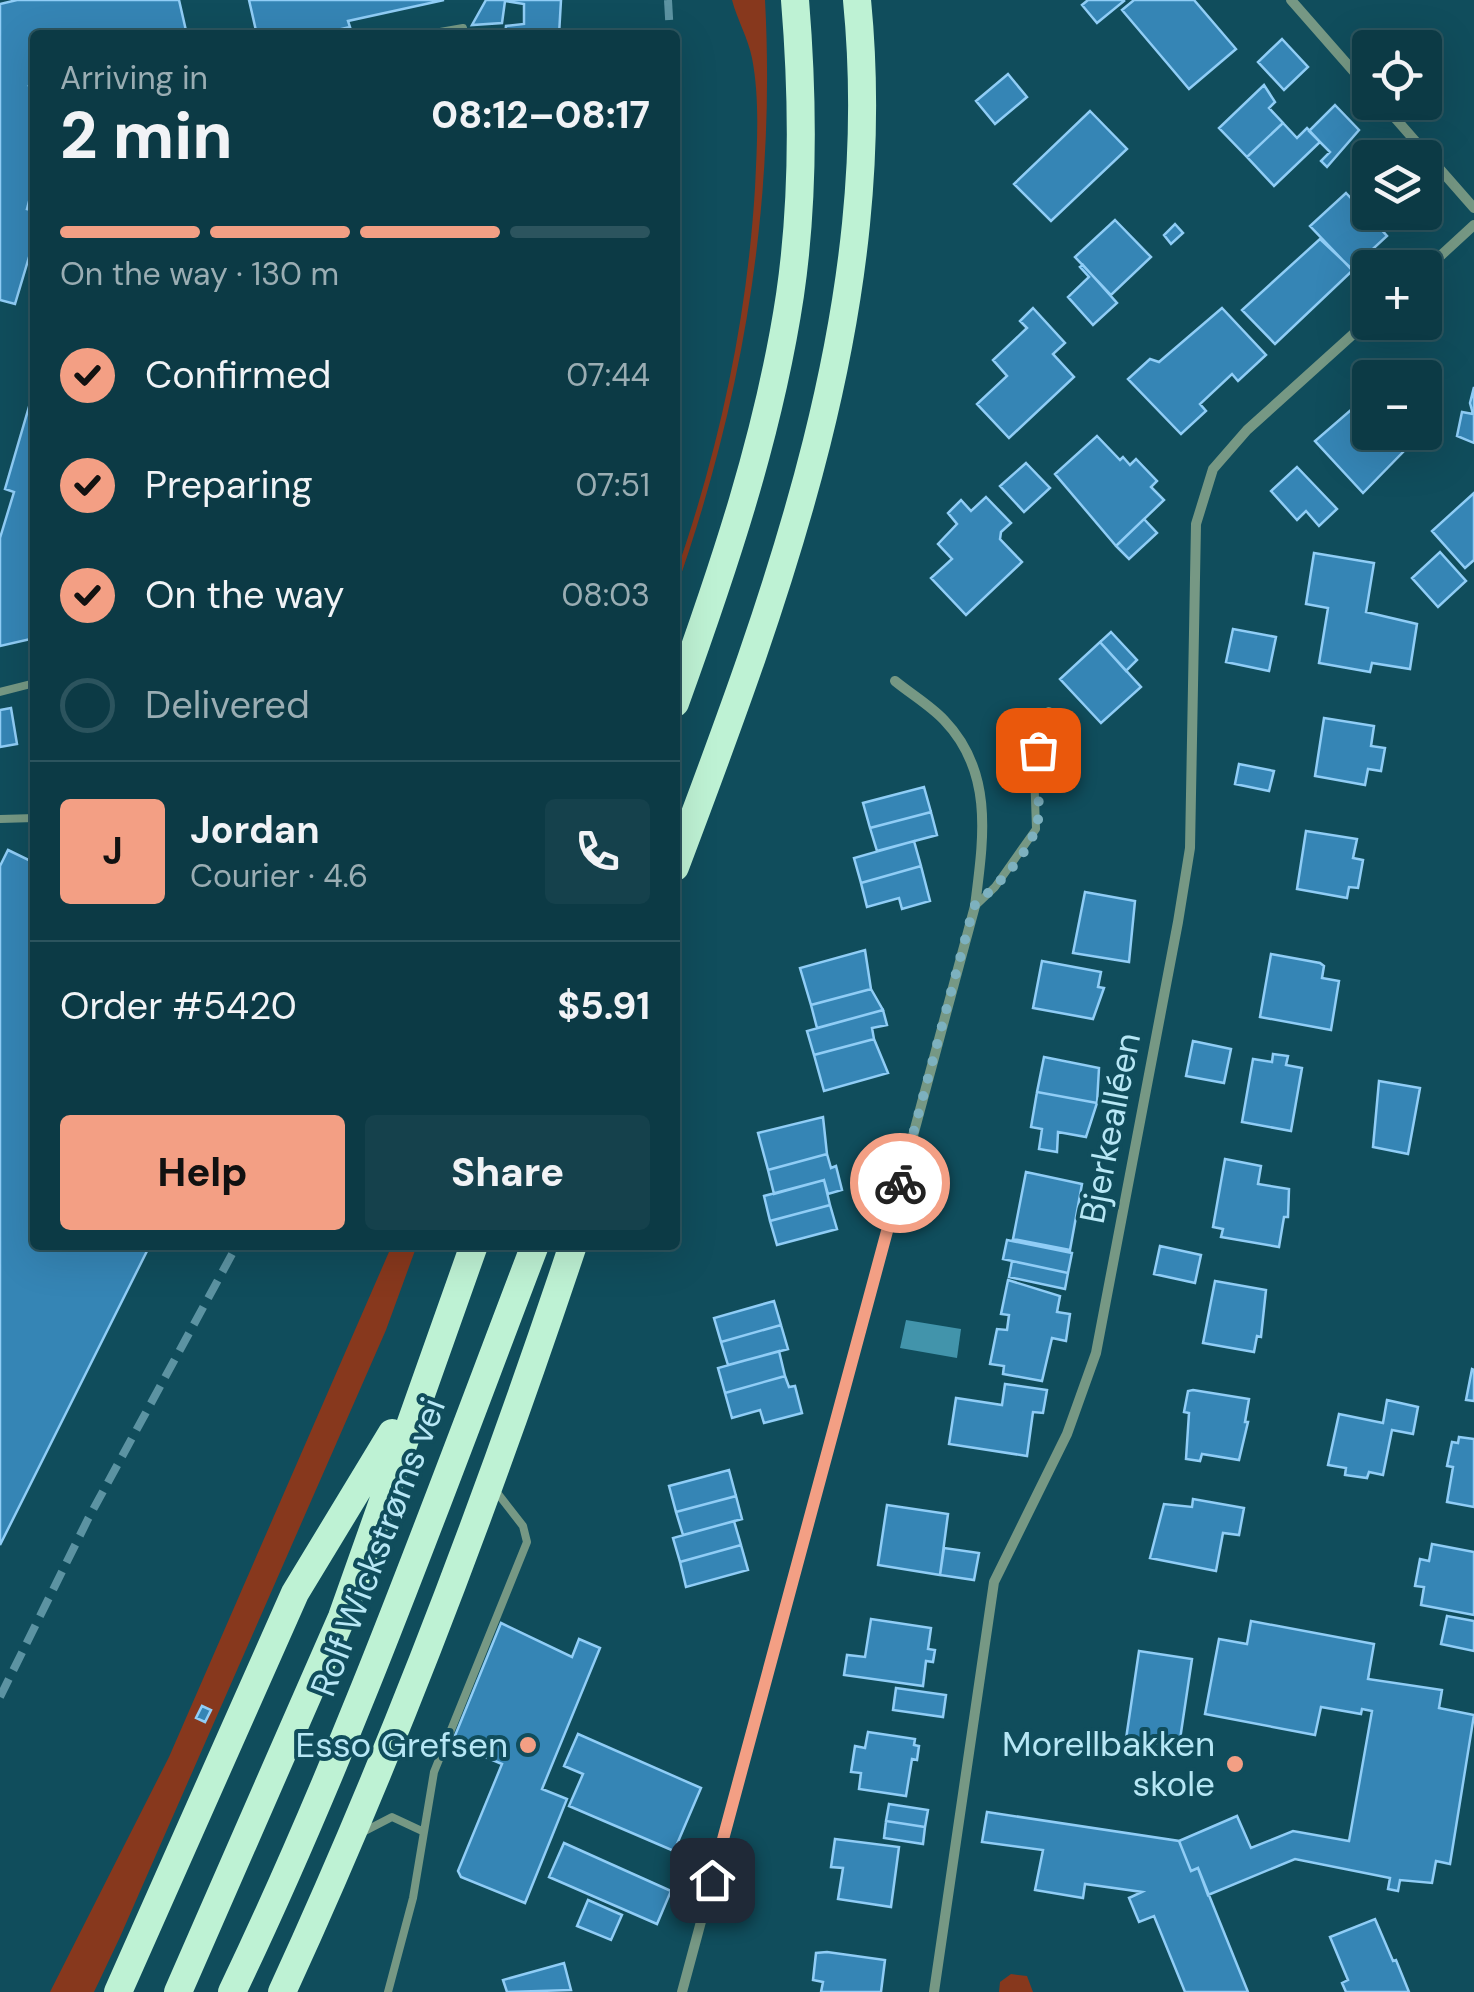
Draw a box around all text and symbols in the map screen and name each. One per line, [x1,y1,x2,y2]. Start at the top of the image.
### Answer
map controls [1352,30,1442,450]
button: locate [1352,30,1442,120]
text: Arriving in [60,57,208,99]
text: 08:12–08:17 [431,90,650,140]
text: 2 min [60,94,233,178]
button: layers [1352,140,1442,230]
button: + [1352,250,1442,340]
text: On the way · 130 m [60,253,339,295]
icon: check [60,348,115,403]
text: Confirmed [145,350,331,400]
text: 07:44 [566,354,650,396]
button: − [1352,360,1442,450]
icon: check [60,458,115,513]
text: Preparing [145,460,313,510]
text: 07:51 [576,464,650,506]
icon: check [60,568,115,623]
text: On the way [145,570,344,620]
text: 08:03 [561,574,650,616]
text: Delivered [145,680,310,730]
pin [996,708,1081,793]
icon: bag [1011,723,1066,778]
button: phone [545,799,650,904]
text: Jordan [190,805,320,855]
text: J [102,826,123,876]
text: Courier · 4.6 [190,855,368,897]
text: Order #5420 [60,981,297,1031]
text: $5.91 [557,981,650,1031]
street label: Bjerkealléen [1069,1029,1151,1227]
button: Help [60,1115,345,1230]
button: Share [365,1115,650,1230]
courier [850,1133,950,1233]
icon: bike [873,1156,928,1211]
street label: Rolf Wickstrøms vei [300,1391,456,1703]
place label: Morellbakken skole [1002,1721,1215,1807]
place label: Esso Grefsen [296,1722,508,1768]
marker: Esso Grefsen [517,1734,539,1756]
marker: Morellbakken skole [1224,1753,1246,1775]
pin [670,1838,755,1923]
icon: home [685,1853,740,1908]

